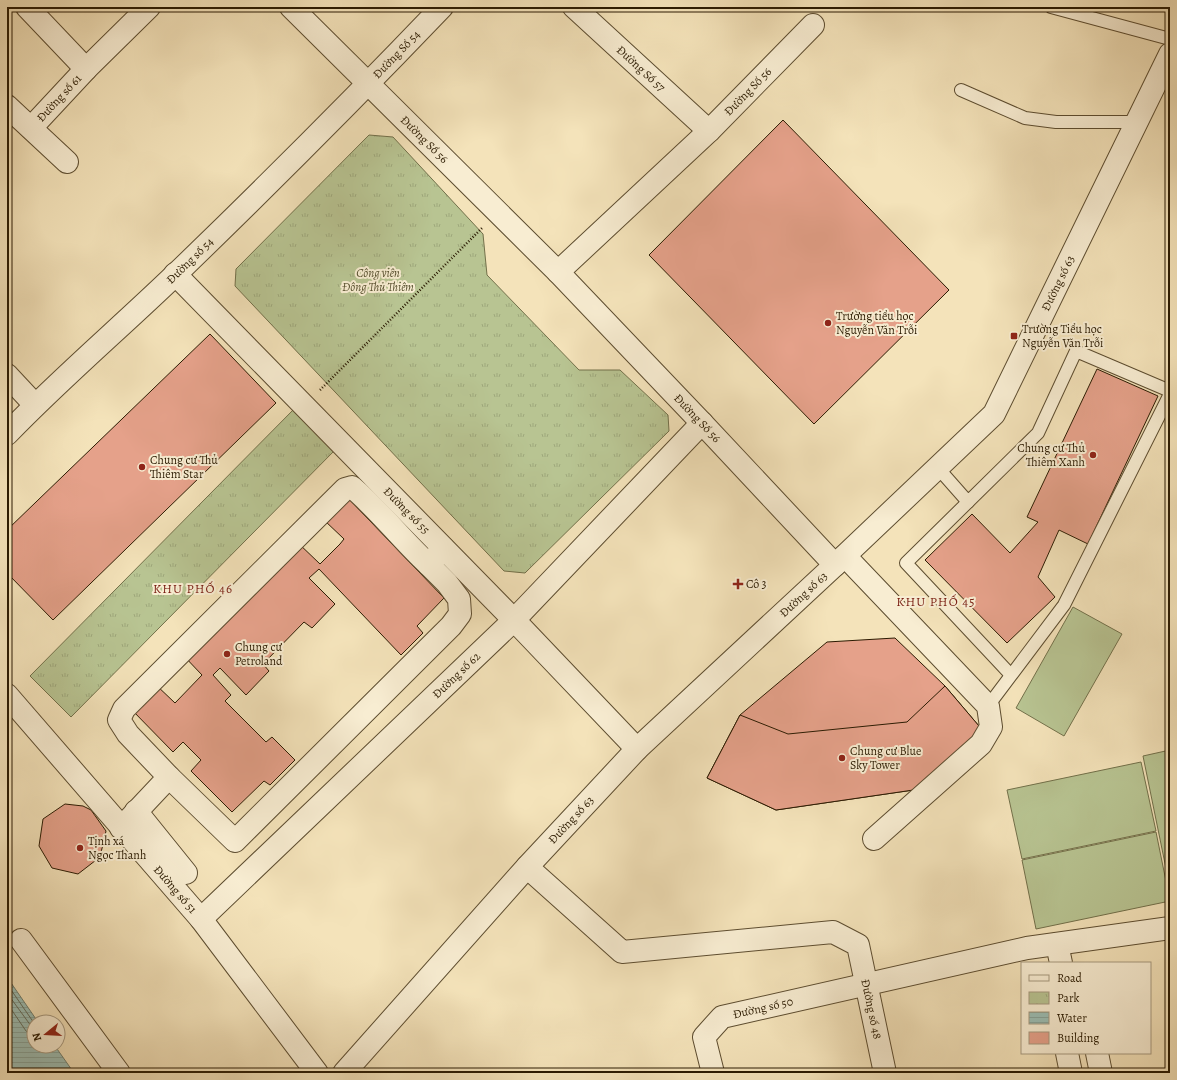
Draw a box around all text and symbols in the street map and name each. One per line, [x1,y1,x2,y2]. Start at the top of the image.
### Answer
street label: Đường Số 54 [369,26,424,82]
street label: Đường Số 57 [613,42,670,96]
street label: Đường Số 56 [721,64,775,119]
street label: Đường số 61 [33,71,85,125]
street label: Đường Số 56 [397,112,452,167]
street label: Đường số 54 [163,234,217,287]
street label: Đường số 63 [1038,253,1078,314]
park label: Công viên Đông Thủ Thiêm [342,265,414,295]
place label: Trường tiểu học Nguyễn Văn Trỗi [836,308,917,338]
marker: Trường tiểu học Nguyễn Văn Trỗi [823,318,833,328]
place label: Trường Tiểu học Nguyễn Văn Trỗi [1022,321,1103,351]
marker: Trường Tiểu học Nguyễn Văn Trỗi [1009,331,1019,341]
street label: Đường Số 56 [670,390,725,446]
place label: Chung cư Thủ Thiêm Xanh [1017,440,1086,470]
marker: Chung cư Thủ Thiêm Xanh [1088,450,1098,460]
place label: Chung cư Thủ Thiêm Star [150,452,218,482]
marker: Chung cư Thủ Thiêm Star [137,462,147,472]
street label: Đường số 55 [380,483,433,537]
street label: Đường số 63 [776,568,831,621]
place label: Cô 3 [746,576,767,592]
marker: Cô 3 [733,579,743,589]
district label: KHU PHỐ 46 [153,580,233,597]
district label: KHU PHỐ 45 [896,593,976,610]
place label: Chung cư Petroland [235,639,283,669]
street label: Đường số 62 [429,648,484,702]
marker: Chung cư Petroland [222,649,232,659]
place label: Chung cư Blue Sky Tower [850,743,921,773]
marker: Chung cư Blue Sky Tower [837,753,847,763]
street label: Đường số 63 [545,792,597,847]
place label: Tịnh xá Ngọc Thanh [88,833,147,863]
marker: Tịnh xá Ngọc Thanh [75,843,85,853]
street label: Đường số 51 [150,862,201,917]
legend [1021,962,1151,1054]
text: Road [1057,970,1083,986]
street label: Đường số 48 [857,978,886,1041]
text: Park [1057,990,1080,1006]
street label: Đường số 50 [731,993,795,1022]
text: Water [1056,1010,1087,1026]
north arrow [26,1014,66,1054]
text: Building [1057,1030,1099,1046]
text: N [29,1031,45,1043]

